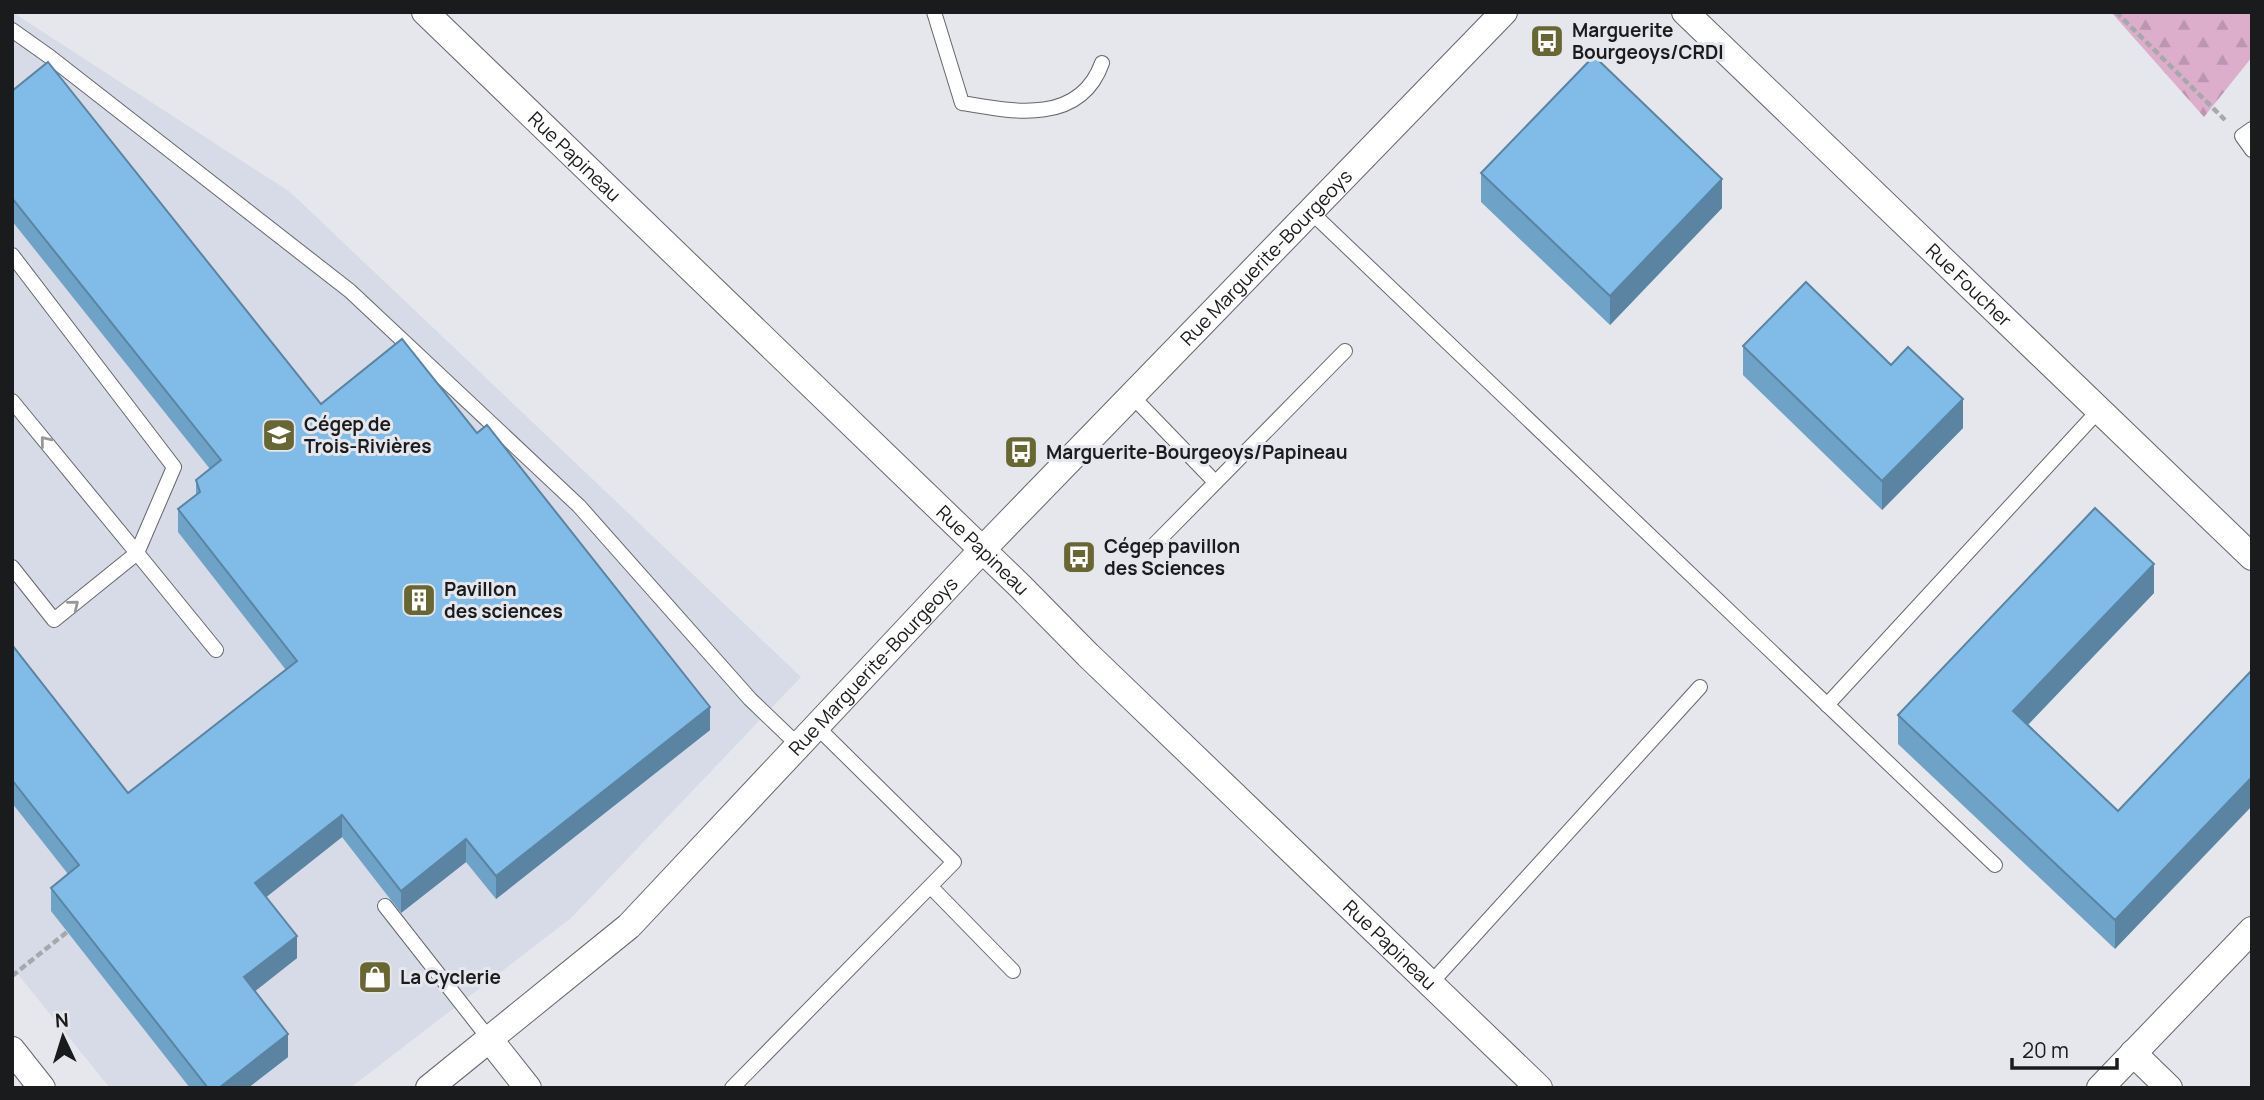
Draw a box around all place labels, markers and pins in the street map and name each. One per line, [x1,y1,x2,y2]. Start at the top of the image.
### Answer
place label: Marguerite Bourgeoys/CRDI [1572,17,1724,65]
bus stop icon: Marguerite Bourgeoys/CRDI [1528,22,1566,60]
place label: Cégep de Trois-Rivières [304,411,432,459]
school or university icon: Cégep de Trois-Rivières [260,416,298,454]
bus stop icon: Marguerite-Bourgeoys/Papineau [1002,433,1040,471]
place label: Marguerite-Bourgeoys/Papineau [1046,439,1348,465]
place label: Cégep pavillon des Sciences [1104,533,1240,581]
bus stop icon: Cégep pavillon des Sciences [1060,538,1098,576]
place label: Pavillon des sciences [444,576,563,624]
building icon: Pavillon des sciences [400,581,438,619]
shop icon: La Cyclerie [356,958,394,996]
place label: La Cyclerie [400,964,501,990]

